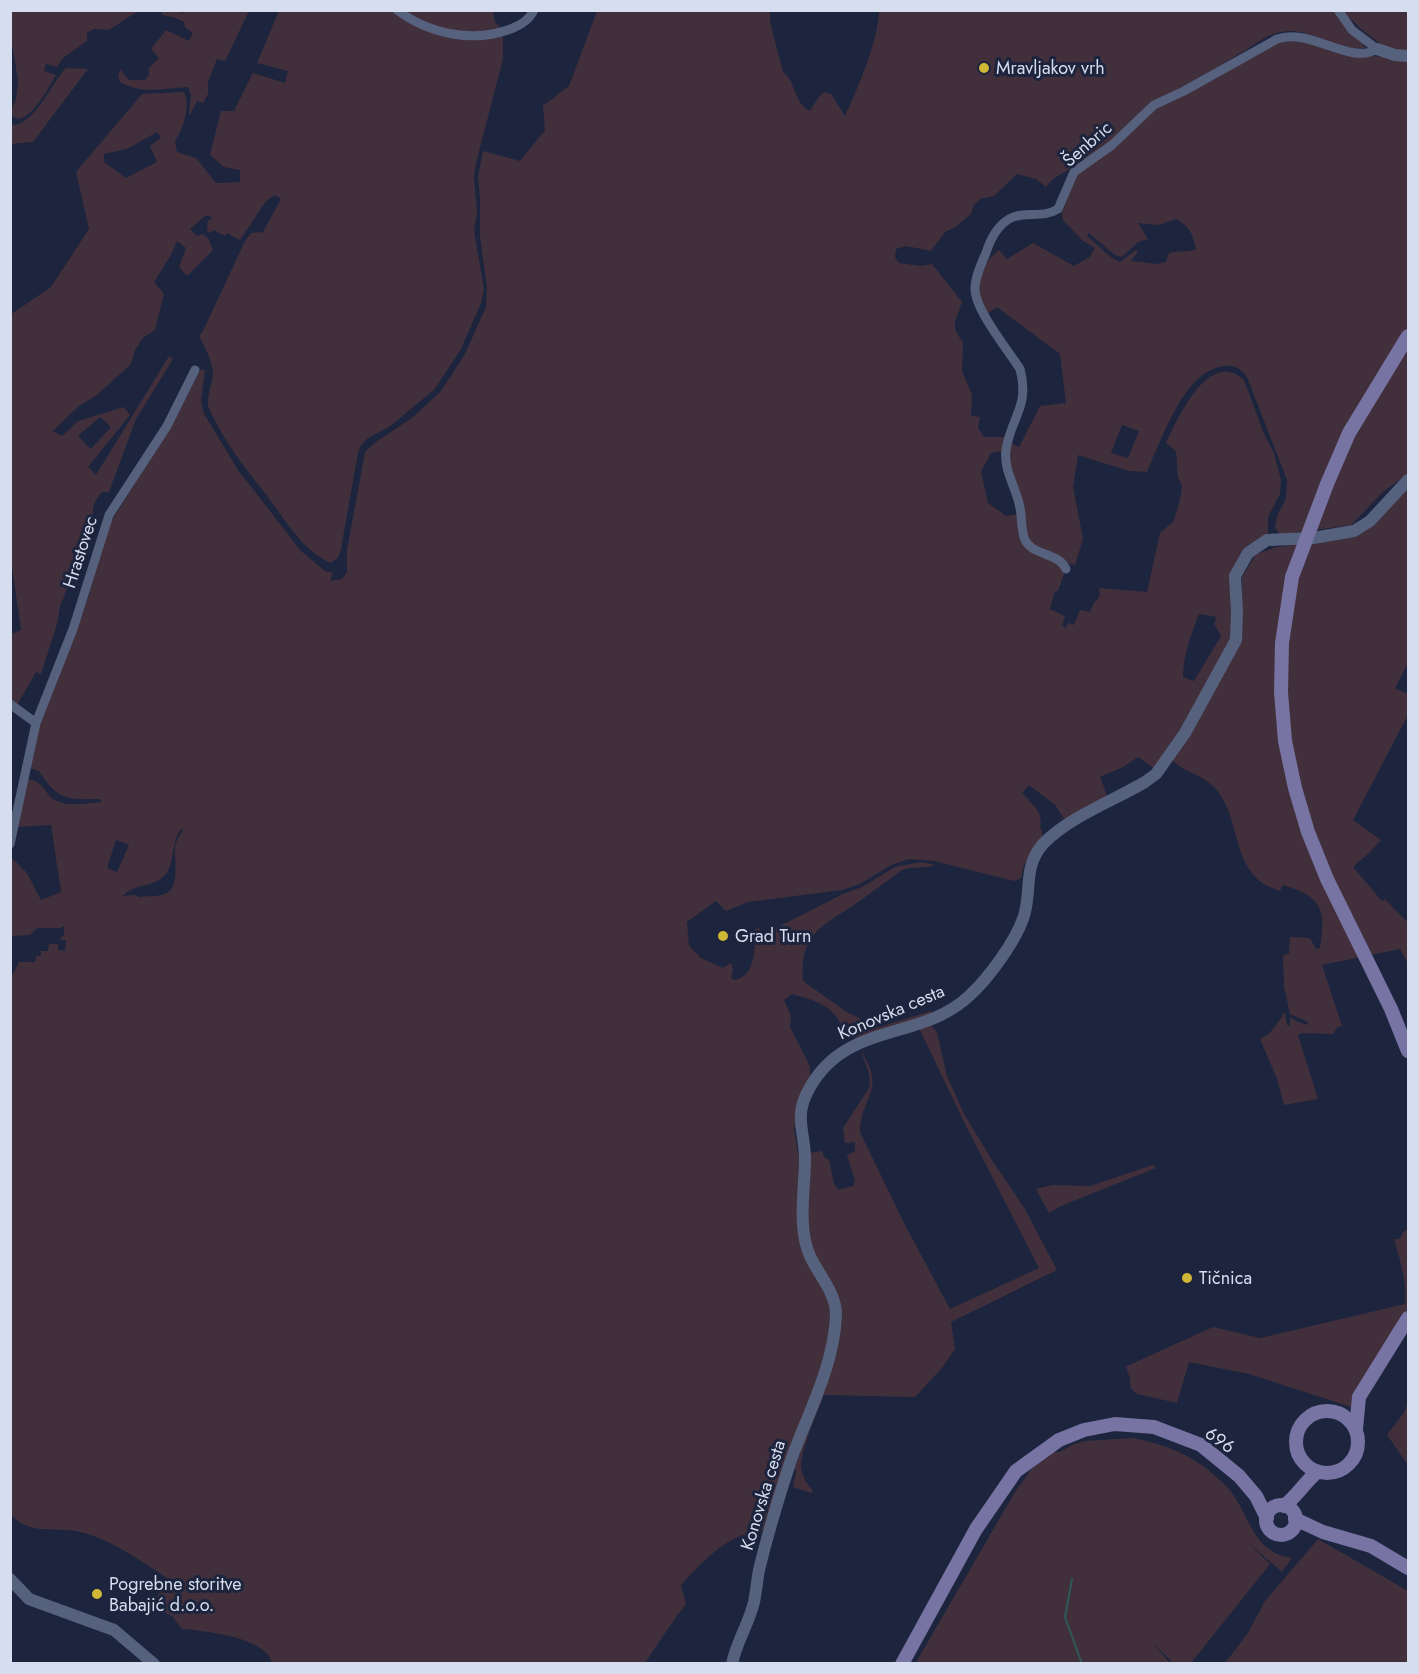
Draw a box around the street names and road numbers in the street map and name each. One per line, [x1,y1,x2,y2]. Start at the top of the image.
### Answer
street label: Šenbric [1056,115,1118,173]
street label: Hrastovec [56,513,104,591]
street label: Konovska cesta [834,978,948,1046]
street label: 696 [1200,1420,1240,1460]
street label: Konovska cesta [734,1437,792,1553]

